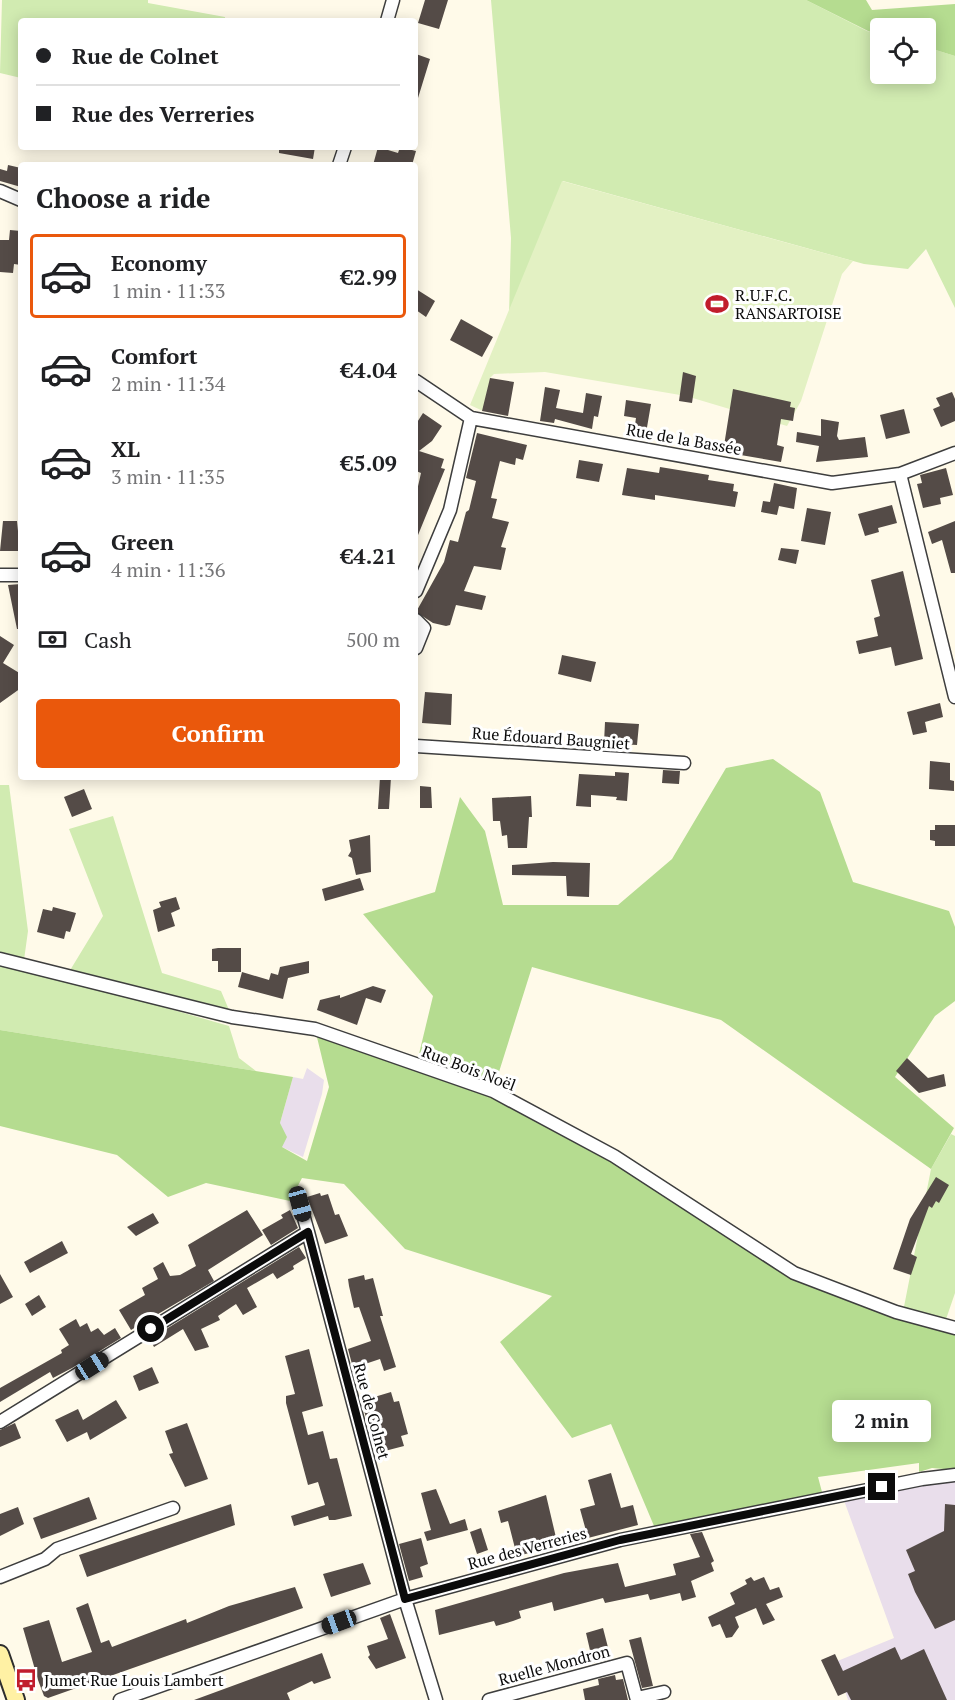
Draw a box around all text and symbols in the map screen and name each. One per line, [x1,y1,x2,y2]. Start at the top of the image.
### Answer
map controls [870,18,936,84]
button: locate [870,18,936,84]
text: Rue de Colnet [72,41,219,70]
text: Rue des Verreries [72,99,254,128]
text: Choose a ride [36,180,211,216]
text: Economy [111,248,207,277]
icon: car [39,249,93,303]
text: €2.99 [341,262,397,291]
text: 1 min · 11:33 [111,277,225,304]
place label: R.U.F.C. RANSARTOISE [735,284,842,324]
sports icon: R.U.F.C. RANSARTOISE [704,291,730,317]
text: Comfort [111,341,197,370]
icon: car [39,342,93,396]
text: €4.04 [341,355,397,384]
text: 2 min · 11:34 [111,370,225,397]
street label: Rue de la Bassée [625,418,743,460]
text: XL [111,434,140,463]
icon: car [39,435,93,489]
text: €5.09 [341,448,397,477]
text: 3 min · 11:35 [111,463,225,490]
text: Green [111,527,174,556]
icon: car [39,528,93,582]
text: €4.21 [341,541,397,570]
text: 4 min · 11:36 [111,556,225,583]
icon: cash [36,623,69,656]
text: Cash [84,625,132,654]
text: 500 m [346,626,400,653]
button: Confirm [36,699,400,768]
street label: Rue Édouard Baugniet [471,722,631,755]
street label: Rue Bois Noël [419,1040,519,1096]
car [287,1184,313,1224]
route start [137,1315,164,1342]
car [72,1349,112,1383]
street label: Rue de Colnet [349,1360,395,1462]
callout: 2 min [832,1400,932,1442]
text: 2 min [854,1407,909,1434]
route end [868,1473,895,1500]
street label: Rue des Verreries [465,1522,589,1574]
car [319,1607,359,1637]
street label: Ruelle Mondron [496,1639,613,1690]
bus stop icon: Jumet Rue Louis Lambert [13,1667,39,1693]
place label: Jumet Rue Louis Lambert [44,1669,224,1691]

